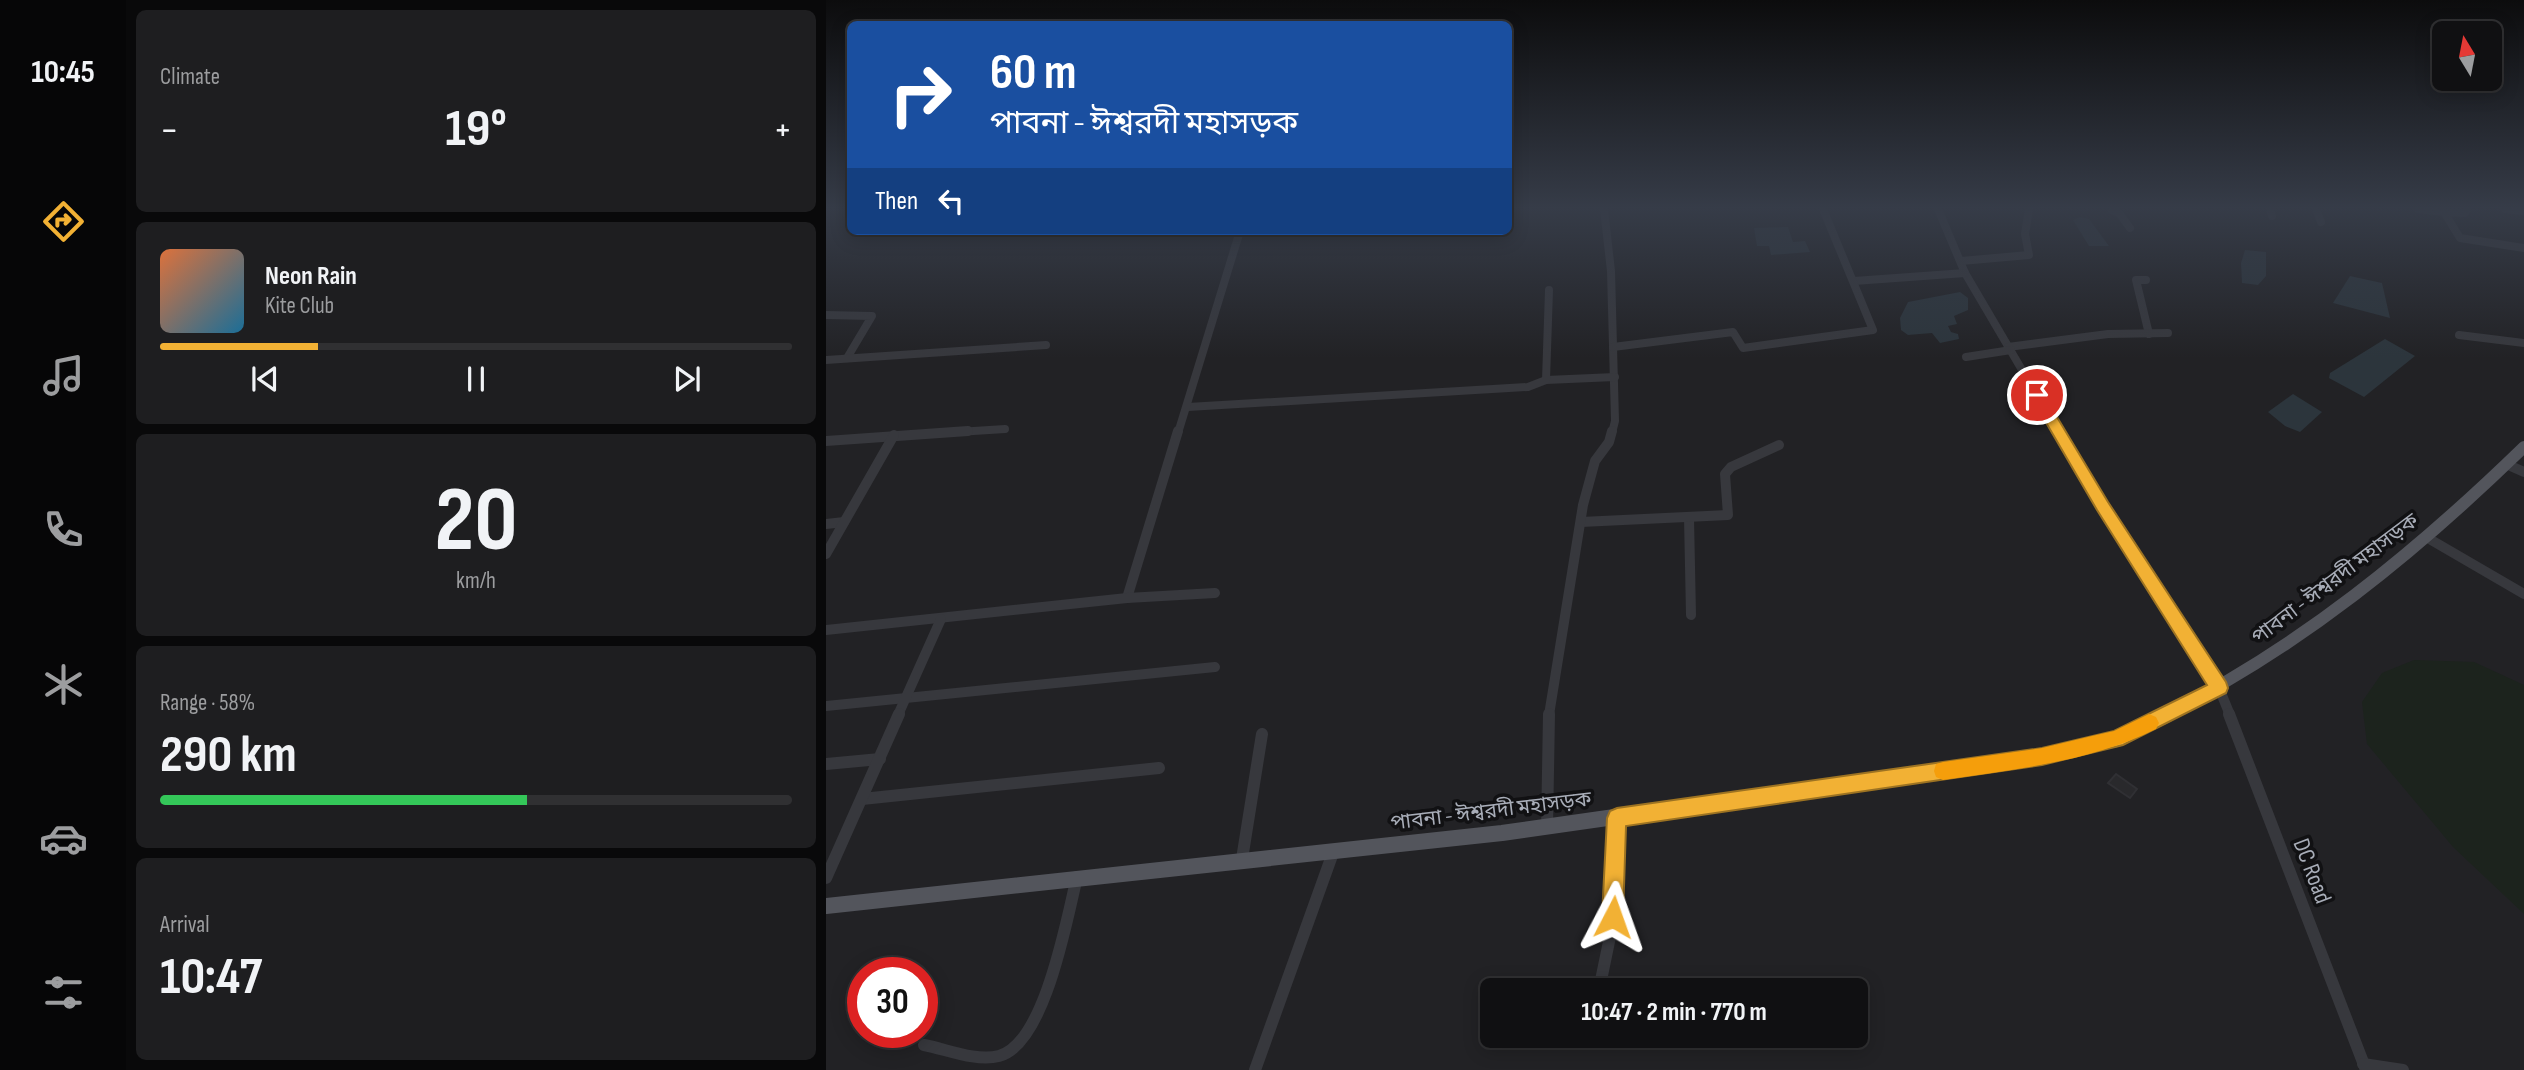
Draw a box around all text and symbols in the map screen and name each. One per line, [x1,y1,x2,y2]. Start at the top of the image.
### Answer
north arrow [2432,21,2502,91]
map controls [2432,21,2502,91]
text: 60 m [990,44,1077,103]
icon: right [875,49,966,140]
text: 10:45 [31,53,95,92]
text: Climate [160,63,220,91]
text: 19° [445,98,507,161]
text: পাবনা - ঈশ্বরদী মহাসড়ক [990,104,1298,143]
text: − [160,108,179,153]
text: + [773,108,792,153]
icon: left [932,182,970,220]
text: Then [875,186,918,217]
icon: directions [39,197,88,246]
text: Neon Rain [265,261,357,292]
text: Kite Club [265,292,334,320]
icon: music [39,351,88,400]
icon: previous [246,360,284,398]
icon: pause [457,360,495,398]
icon: next [668,360,706,398]
pin [2007,365,2067,425]
icon: arrive [2018,376,2056,414]
text: 20 [434,467,518,576]
icon: phone [39,505,88,554]
street label: পাবনা - ঈশ্বরদী মহাসড়ক [2247,508,2424,650]
text: km/h [456,567,496,595]
icon: climate [39,660,88,709]
text: Range · 58% [160,689,255,717]
text: 290 km [160,724,297,787]
street label: পাবনা - ঈশ্বরদী মহাসড়ক [1389,786,1594,836]
icon: car [39,814,88,863]
street label: DC Road [2286,834,2338,908]
position arrow [1576,880,1650,954]
text: Arrival [160,911,209,939]
text: 10:47 [160,946,262,1009]
speed limit sign: 30 [847,957,938,1048]
icon: filters [39,968,88,1017]
text: 10:47 · 2 min · 770 m [1581,997,1767,1028]

